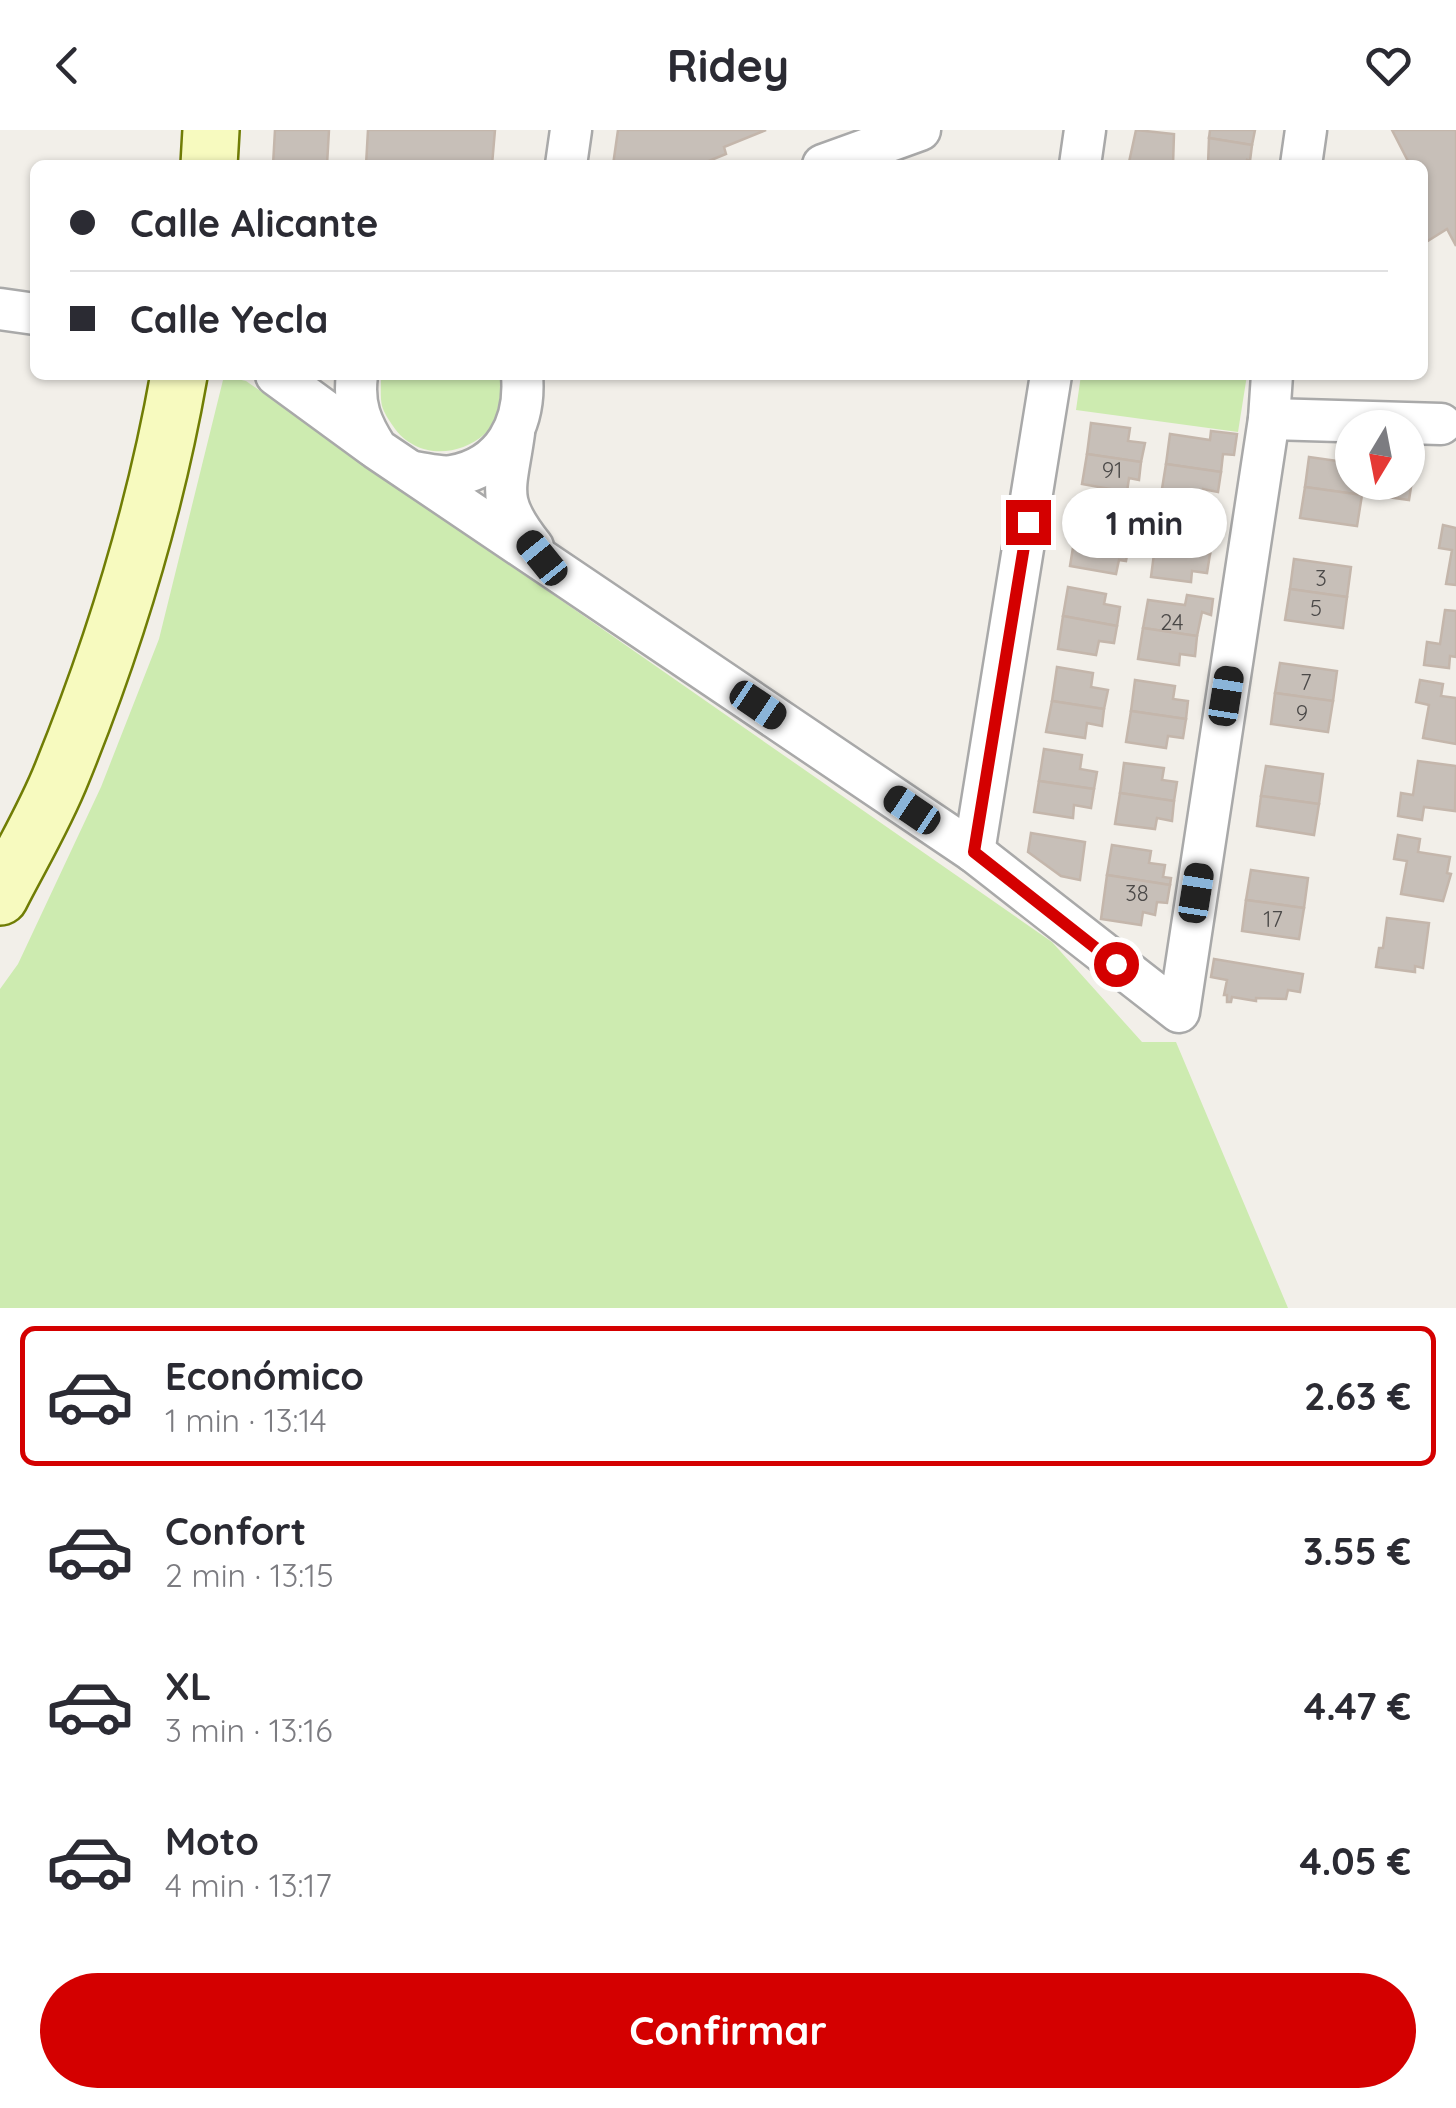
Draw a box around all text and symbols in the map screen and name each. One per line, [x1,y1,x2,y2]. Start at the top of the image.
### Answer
text: Ridey [667,37,789,93]
icon: back [40,38,95,93]
icon: heart [1361,38,1416,93]
text: Calle Alicante [130,199,378,247]
text: Calle Yecla [130,295,328,343]
north arrow [1335,410,1425,500]
map controls [1335,410,1425,500]
house number: 91 [1102,456,1122,484]
callout: 1 min [1063,487,1228,557]
route end [1006,500,1051,545]
text: 1 min [1106,503,1183,543]
car [511,525,573,591]
house number: 3 [1315,564,1327,592]
house number: 5 [1310,594,1322,622]
house number: 24 [1160,608,1184,636]
car [1206,664,1246,728]
house number: 7 [1300,668,1312,696]
car [725,676,791,734]
house number: 9 [1296,699,1308,727]
car [879,781,945,839]
car [1176,861,1216,925]
house number: 38 [1125,879,1149,907]
house number: 17 [1263,905,1283,933]
route start [1094,942,1139,987]
icon: car [45,1351,135,1441]
text: Económico [165,1352,364,1400]
text: 2.63 € [1304,1372,1411,1420]
text: 1 min · 13:14 [165,1400,327,1440]
icon: car [45,1506,135,1596]
text: Confort [165,1507,306,1555]
text: 3.55 € [1303,1527,1411,1575]
text: 2 min · 13:15 [165,1555,334,1595]
icon: car [45,1661,135,1751]
text: XL [165,1662,211,1710]
text: 4.47 € [1304,1682,1411,1730]
text: 3 min · 13:16 [165,1710,332,1750]
icon: car [45,1816,135,1906]
text: Moto [165,1817,259,1865]
text: 4.05 € [1300,1837,1411,1885]
text: 4 min · 13:17 [165,1865,332,1905]
button: Confirmar [40,1973,1416,2088]

